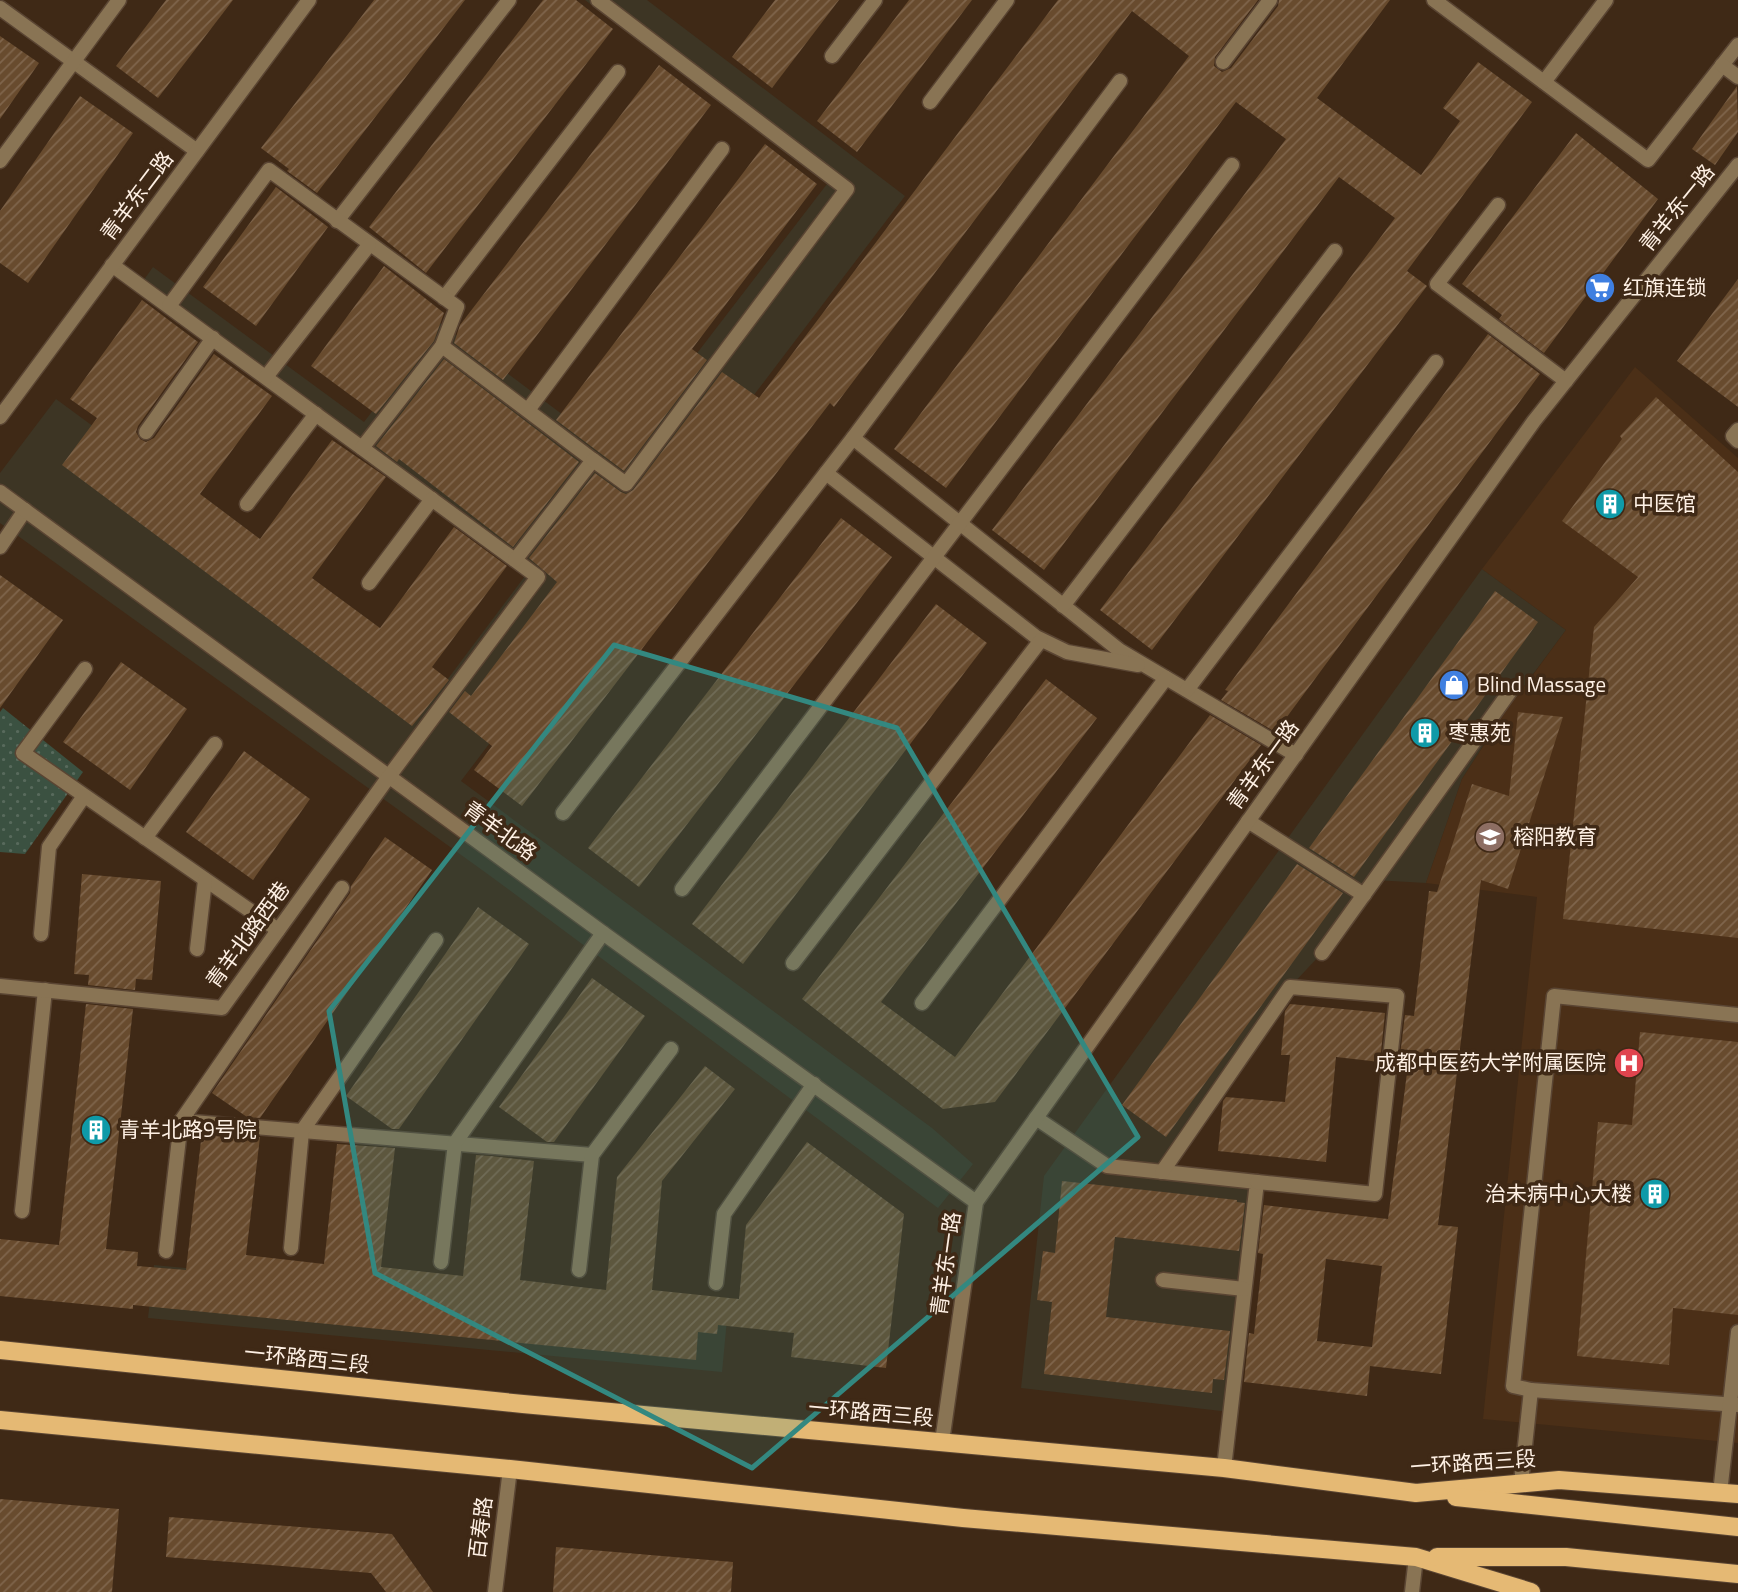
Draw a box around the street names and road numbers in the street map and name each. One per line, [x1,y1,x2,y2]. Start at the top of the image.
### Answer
street label: 青羊东二路 [92,144,181,247]
street label: 青羊东一路 [1631,157,1722,258]
street label: 青羊东一路 [1218,713,1306,816]
street label: 青羊北路 [457,793,544,868]
street label: 青羊北路西巷 [197,874,297,995]
street label: 青羊东一路 [922,1210,968,1318]
street label: 一环路西三段 [243,1336,371,1381]
street label: 一环路西三段 [807,1391,935,1433]
street label: 一环路西三段 [1409,1442,1537,1482]
street label: 百寿路 [460,1495,500,1561]

